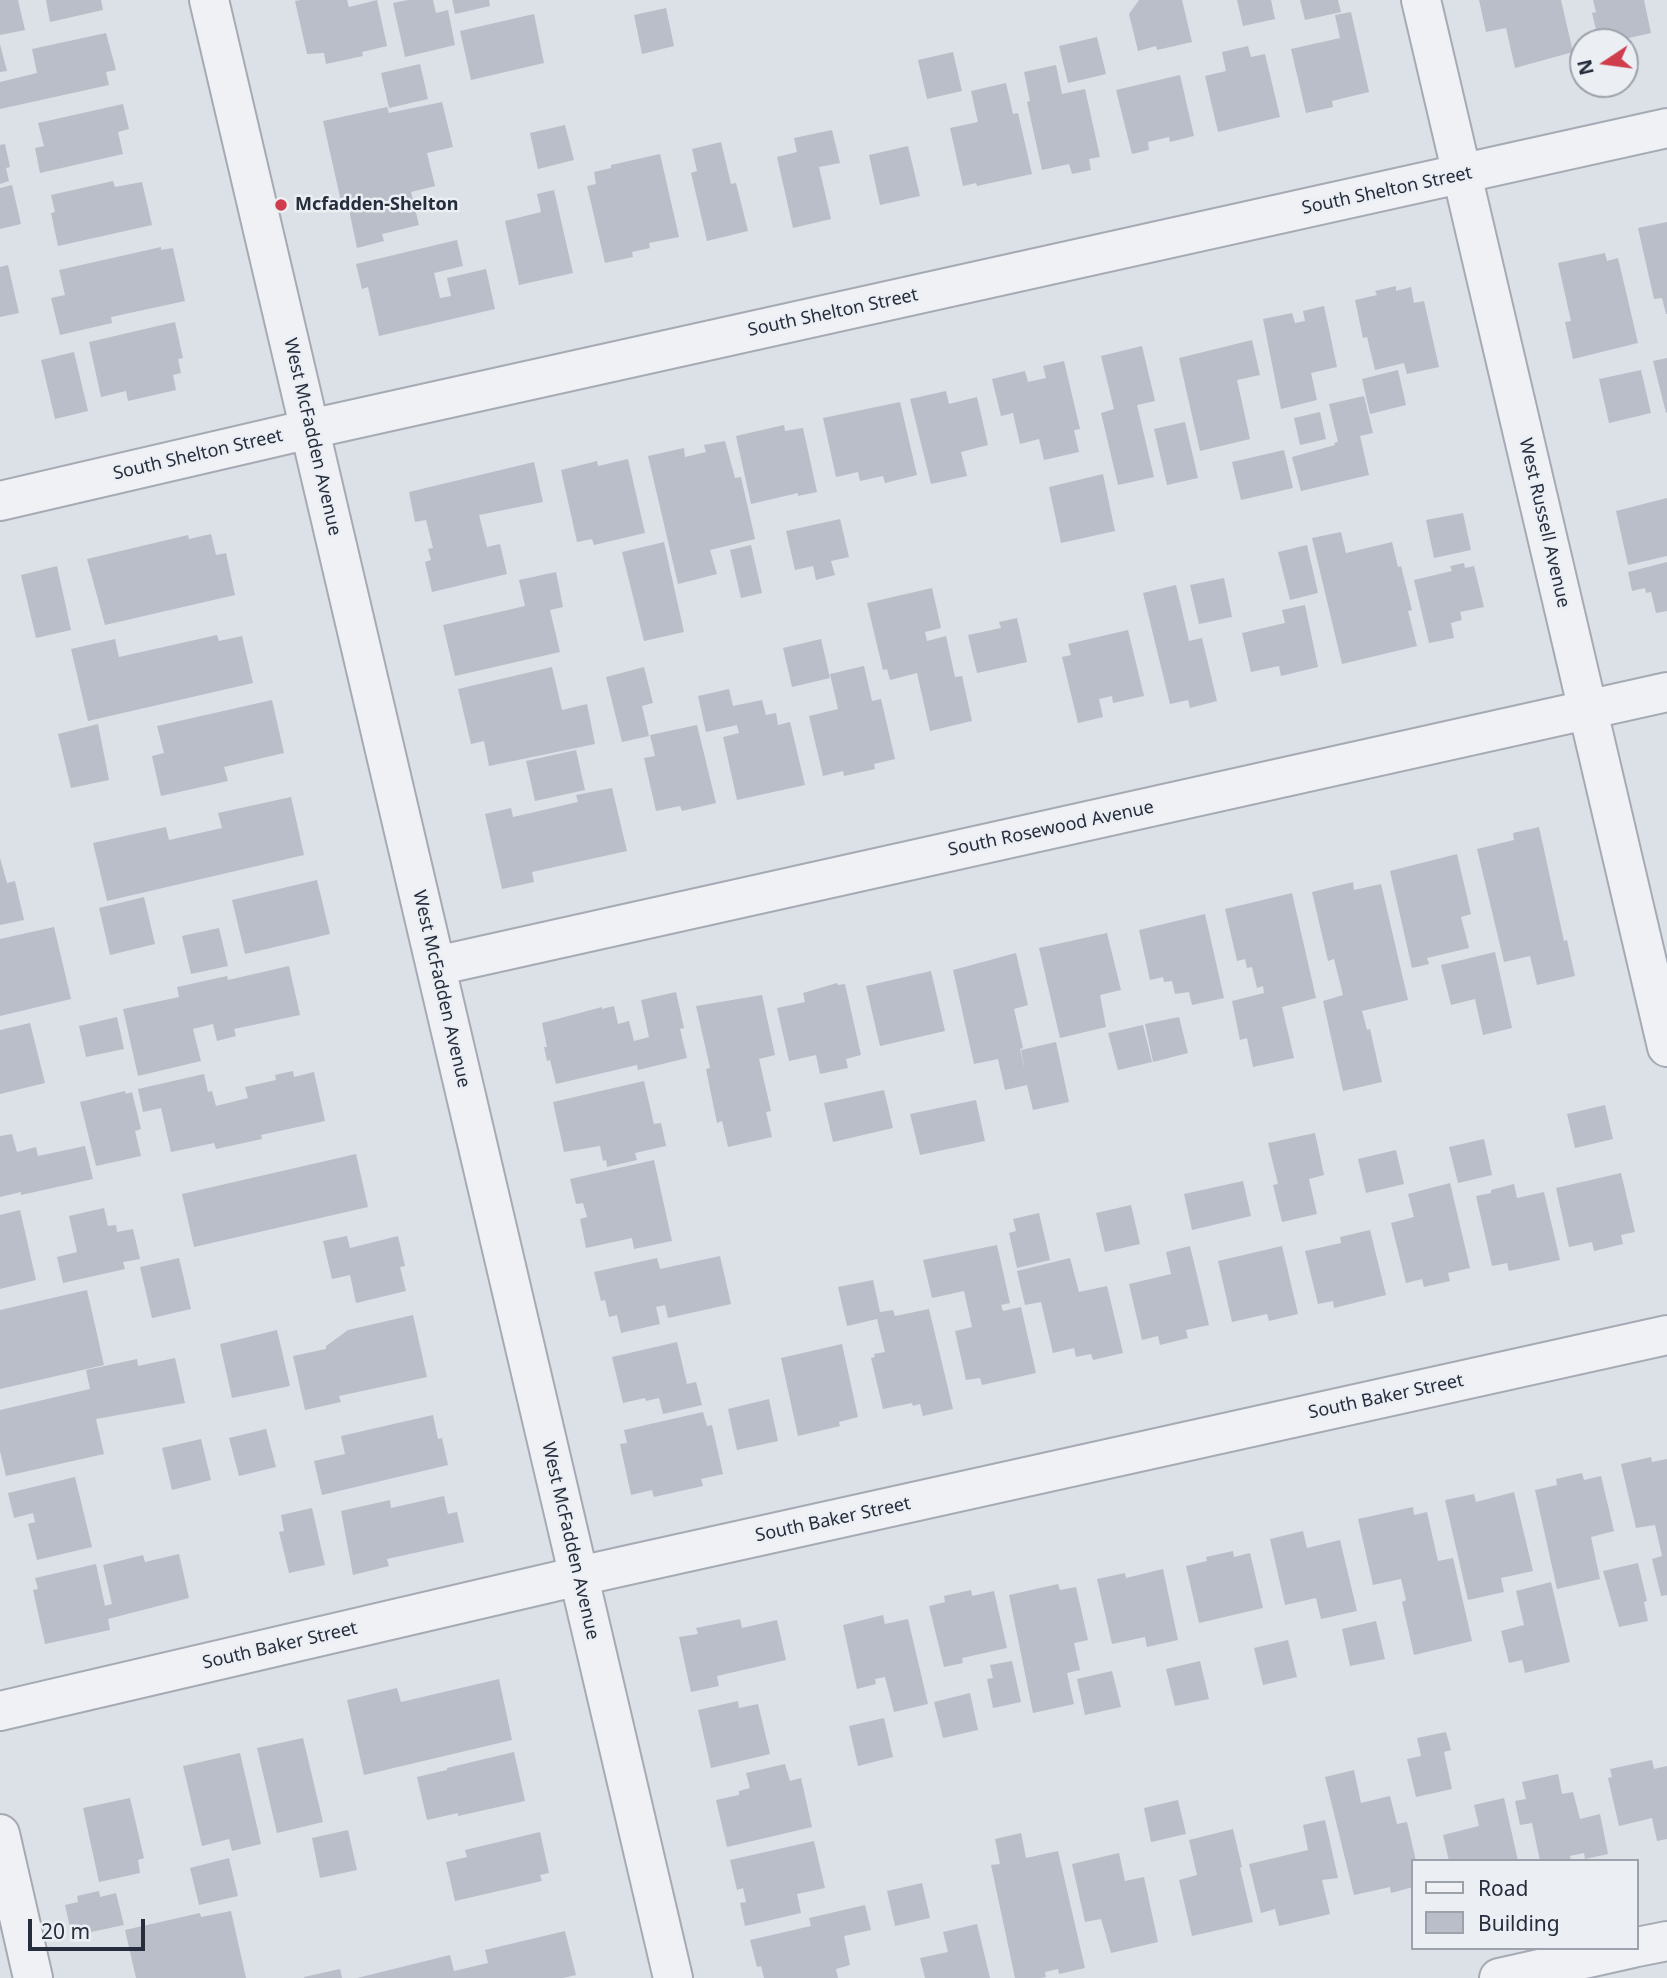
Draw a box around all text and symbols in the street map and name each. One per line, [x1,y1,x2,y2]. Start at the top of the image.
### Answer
north arrow [1569,28,1639,98]
text: N [1571,57,1600,78]
street label: South Shelton Street [1300,162,1474,220]
place label: Mcfadden-Shelton [295,194,458,216]
marker: Mcfadden-Shelton [273,197,289,213]
street label: South Shelton Street [746,284,920,342]
street label: West McFadden Avenue [279,336,345,538]
street label: South Shelton Street [111,425,285,485]
street label: West Russell Avenue [1514,436,1574,610]
street label: South Rosewood Avenue [946,797,1156,861]
street label: West McFadden Avenue [408,888,474,1090]
street label: South Baker Street [1306,1370,1466,1424]
street label: West McFadden Avenue [537,1440,603,1642]
street label: South Baker Street [753,1493,913,1547]
street label: South Baker Street [201,1618,359,1674]
legend [1412,1859,1639,1950]
text: Road [1478,1874,1528,1902]
scale bar [32,1904,149,1948]
text: Building [1478,1909,1560,1937]
text: 20 m [41,1917,90,1945]

